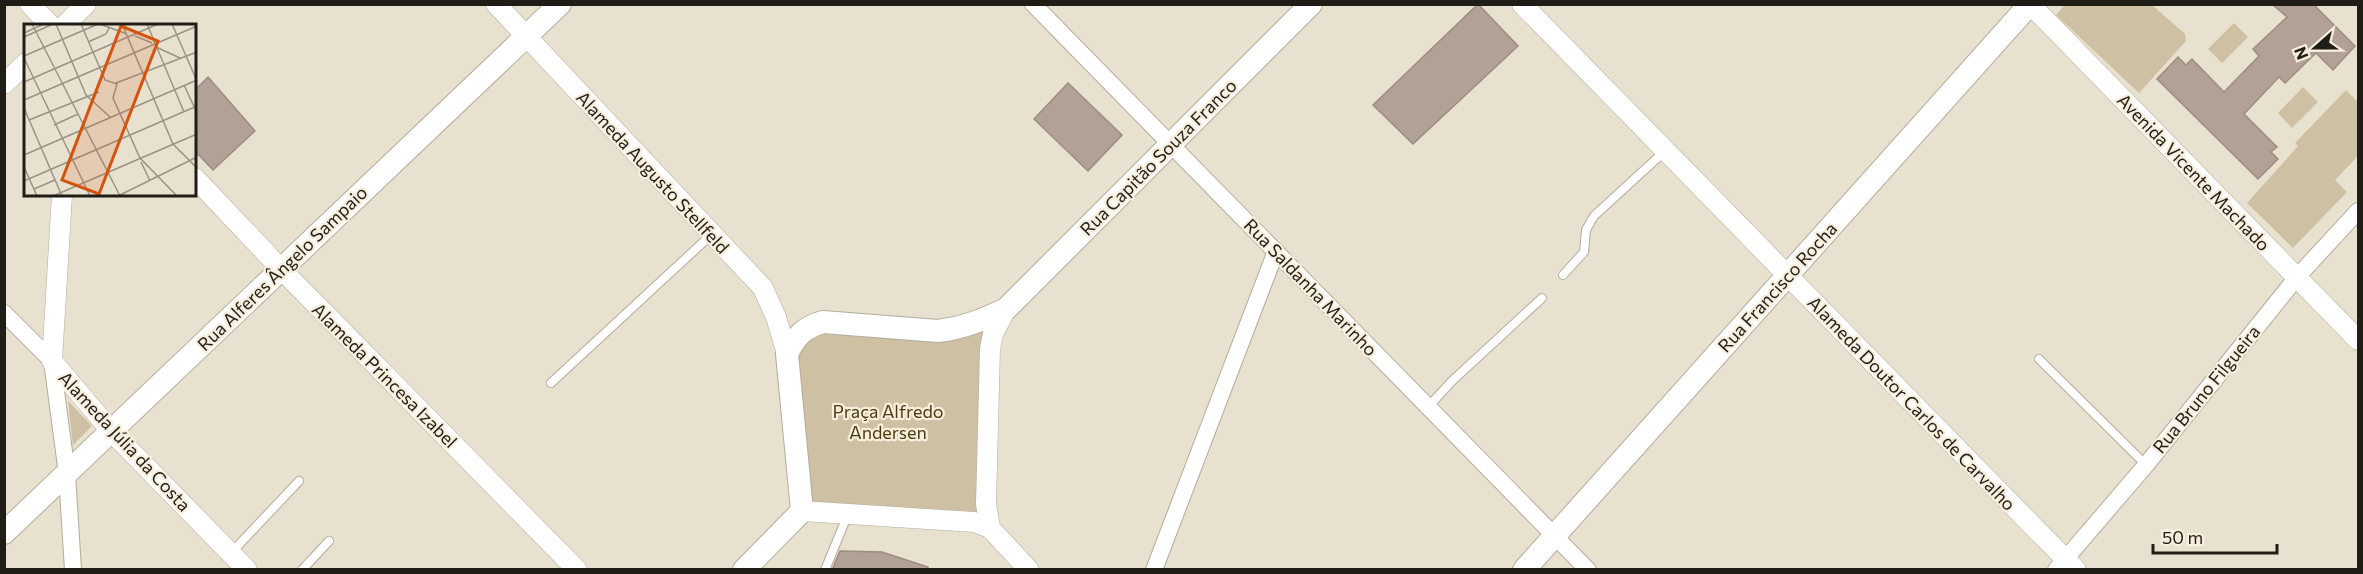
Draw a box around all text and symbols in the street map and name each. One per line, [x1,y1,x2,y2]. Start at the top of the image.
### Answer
north arrow [2285,18,2345,78]
inset map [24,24,196,196]
text: N [2290,45,2312,63]
street label: Rua Capitão Souza Franco [1075,74,1241,240]
street label: Alameda Augusto Stellfeld [572,86,734,258]
street label: Avenida Vicente Machado [2113,89,2275,255]
street label: Rua Alferes Ângelo Sampaio [192,181,372,355]
street label: Rua Saldanha Marinho [1240,214,1382,360]
street label: Rua Francisco Rocha [1713,217,1841,357]
street label: Alameda Doutor Carlos de Carvalho [1803,291,2021,515]
street label: Alameda Princesa Izabel [308,298,462,452]
street label: Rua Bruno Filgueira [2148,321,2264,457]
street label: Alameda Júlia da Costa [54,366,196,516]
park label: Praça Alfredo Andersen [832,400,944,443]
scale bar [2153,517,2278,555]
text: 50 m [2162,526,2203,548]

